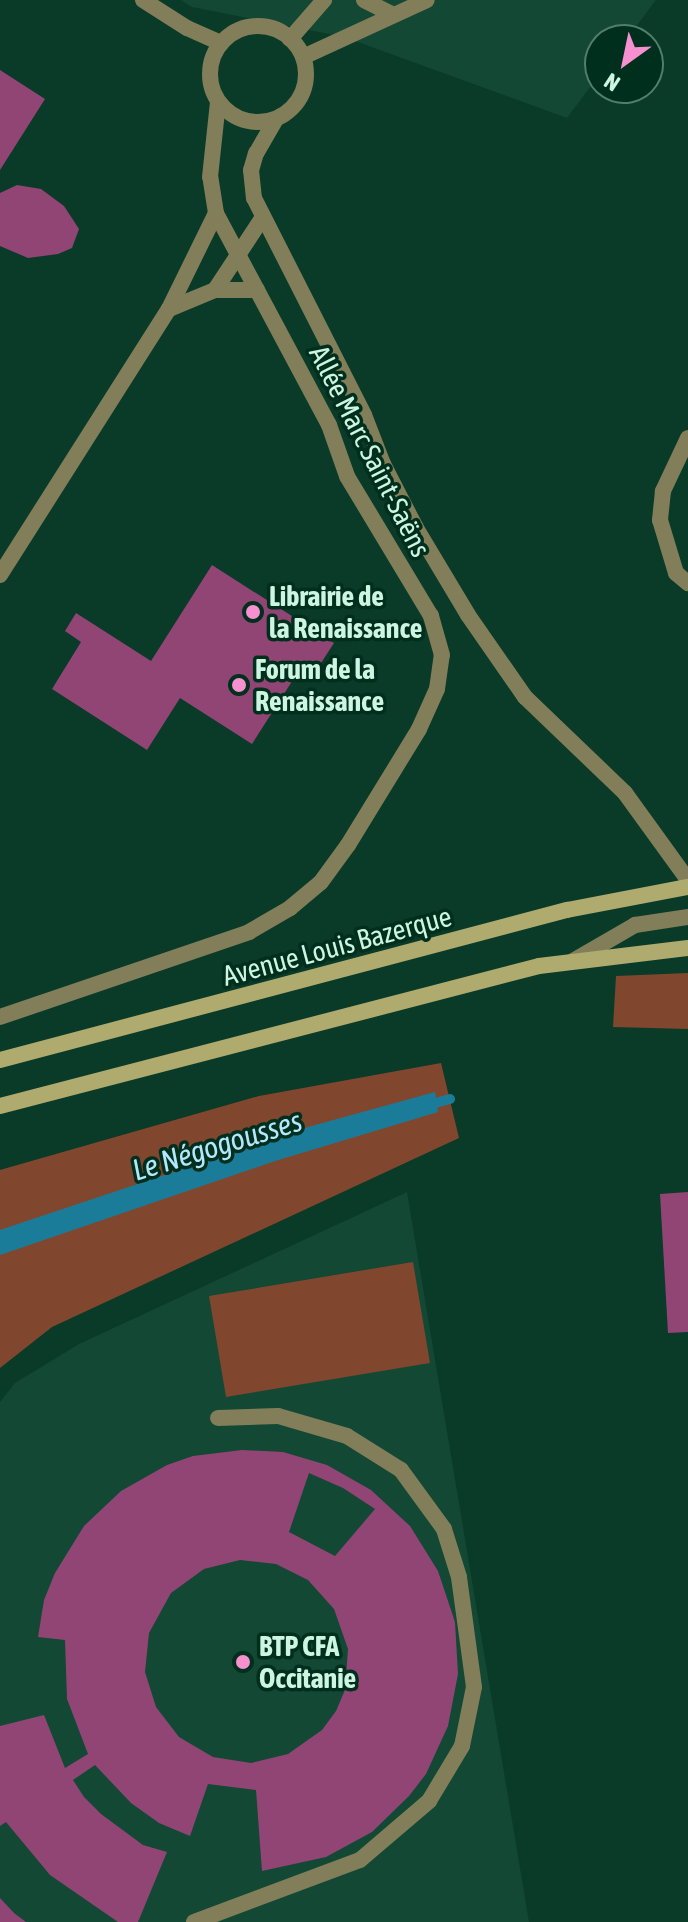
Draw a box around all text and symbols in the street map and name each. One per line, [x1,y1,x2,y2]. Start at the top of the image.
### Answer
north arrow [584,24,664,104]
text: N [599,68,625,97]
street label: Allée Marc Saint-Saëns [302,340,438,562]
place label: Librairie de la Renaissance [269,579,422,645]
marker: Librairie de la Renaissance [244,603,262,621]
place label: Forum de la Renaissance [255,652,384,718]
marker: Forum de la Renaissance [230,676,248,694]
street label: Avenue Louis Bazerque [219,899,455,993]
water label: Le Négogousses [128,1102,306,1188]
place label: BTP CFA Occitanie [259,1629,356,1695]
marker: BTP CFA Occitanie [234,1653,252,1671]

